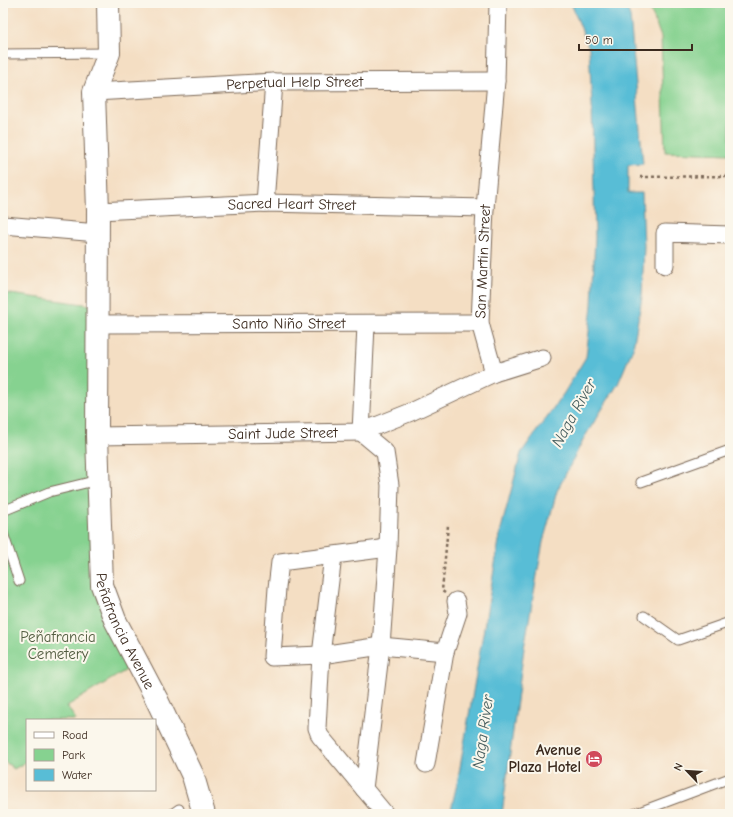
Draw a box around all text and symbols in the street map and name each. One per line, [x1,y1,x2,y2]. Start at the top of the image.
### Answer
scale bar [579,26,692,52]
text: 50 m [585,33,613,47]
street label: Perpetual Help Street [226,73,364,94]
street label: Sacred Heart Street [227,194,357,214]
street label: San Martin Street [471,203,494,319]
street label: Santo Niño Street [232,314,346,333]
water label: Naga River [548,375,600,450]
street label: Saint Jude Street [228,423,339,443]
street label: Peñafrancia Avenue [93,573,159,693]
park label: Peñafrancia Cemetery [20,628,96,663]
water label: Naga River [469,693,497,770]
legend [26,719,156,791]
text: Road [62,728,88,742]
place label: Avenue Plaza Hotel [509,741,581,776]
text: Park [62,748,85,762]
hotel icon: Avenue Plaza Hotel [584,749,604,769]
north arrow [667,751,707,791]
text: N [671,761,686,773]
text: Water [62,768,92,782]

